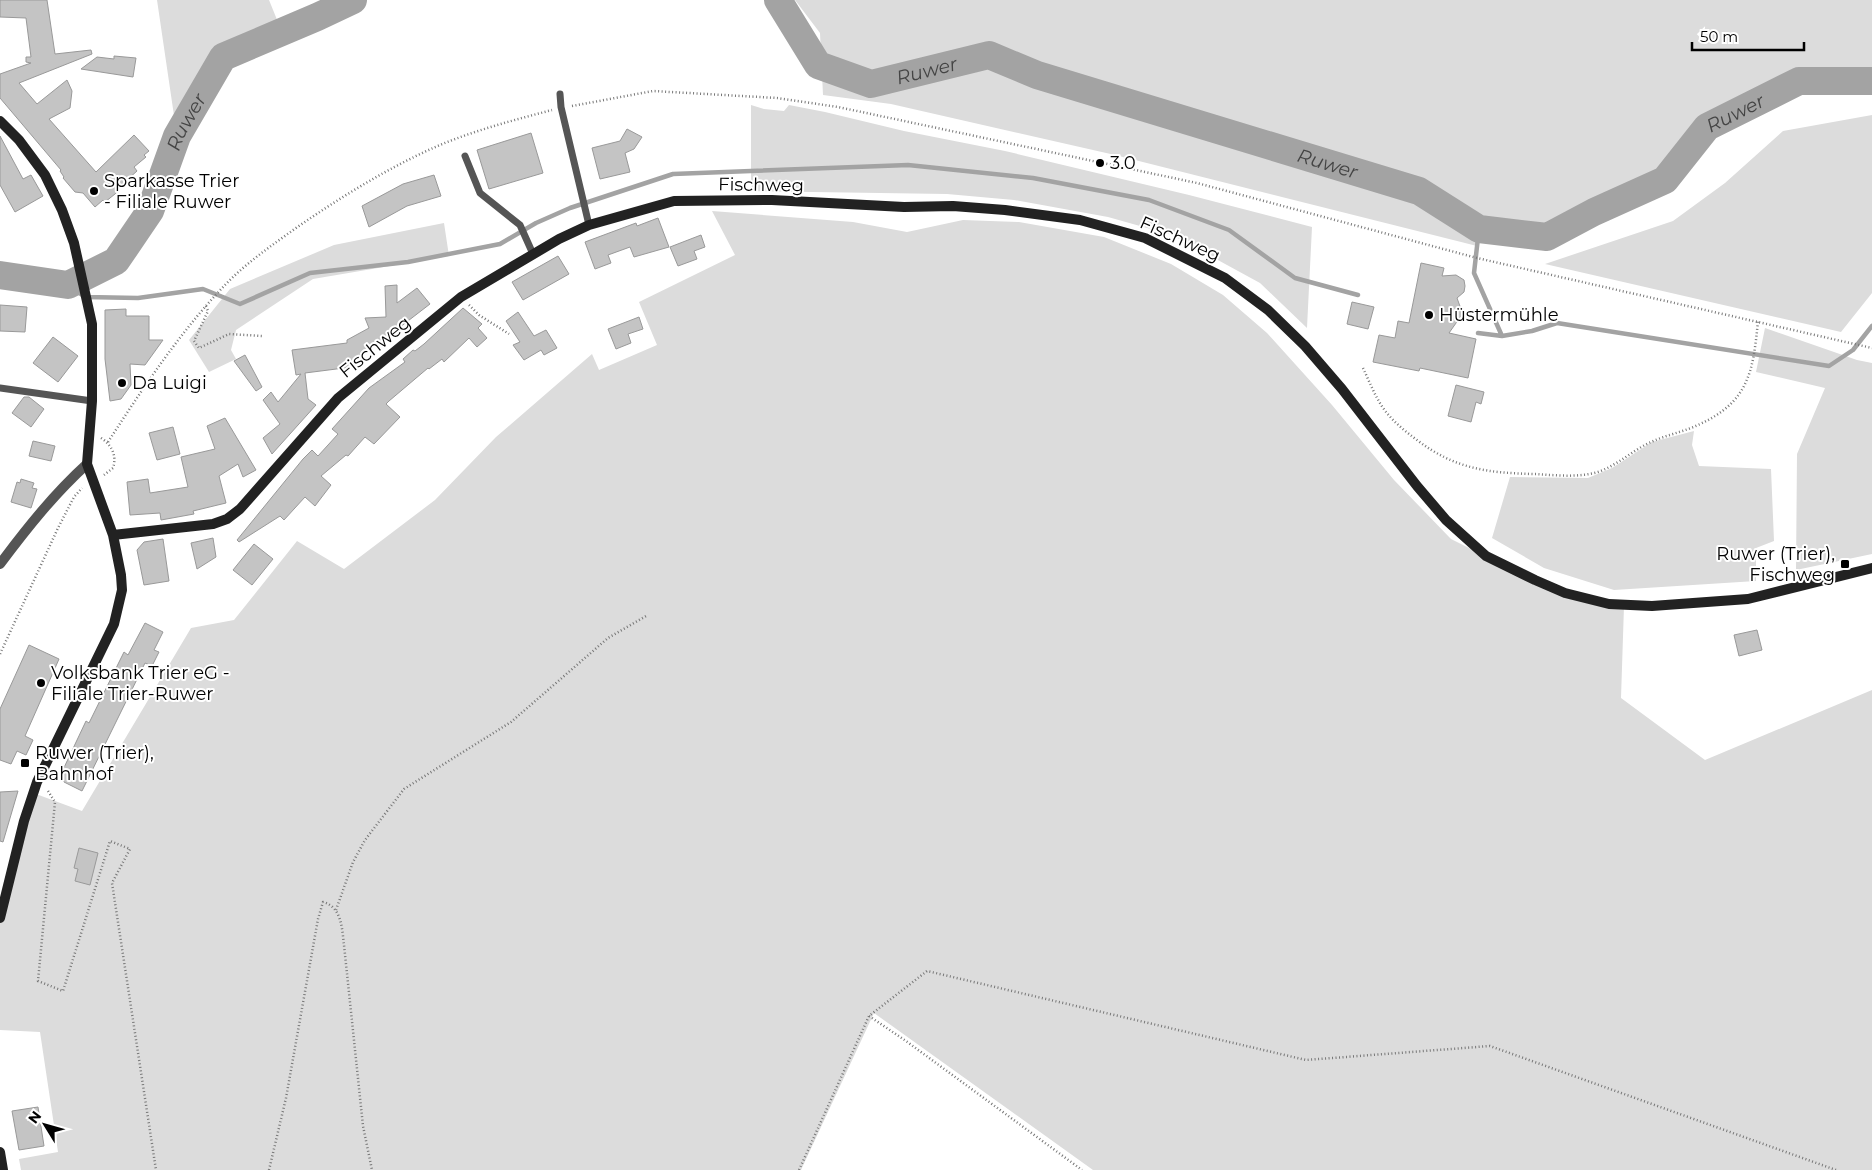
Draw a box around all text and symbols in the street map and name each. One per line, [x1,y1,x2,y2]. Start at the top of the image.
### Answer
scale bar [1692,20,1804,52]
text: 50 m [1700,27,1738,46]
water label: Ruwer [894,52,960,89]
water label: Ruwer [162,89,211,154]
water label: Ruwer [1702,89,1769,138]
water label: Ruwer [1295,144,1361,184]
place label: 3.0 [1110,152,1136,174]
marker: 3.0 [1094,157,1106,169]
place label: Sparkasse Trier - Filiale Ruwer [104,170,239,213]
street label: Fischweg [718,173,804,197]
marker: Sparkasse Trier - Filiale Ruwer [88,185,100,197]
street label: Fischweg [1136,212,1224,266]
place label: Hüstermühle [1439,304,1559,326]
marker: Hüstermühle [1423,309,1435,321]
street label: Fischweg [335,311,415,383]
place label: Da Luigi [132,372,207,394]
marker: Da Luigi [116,377,128,389]
place label: Ruwer (Trier), Fischweg [1716,543,1835,586]
marker: Ruwer (Trier), Fischweg [1839,558,1851,570]
place label: Volksbank Trier eG - Filiale Trier-Ruwer [51,662,230,705]
marker: Volksbank Trier eG - Filiale Trier-Ruwer [35,677,47,689]
place label: Ruwer (Trier), Bahnhof [35,742,154,785]
marker: Ruwer (Trier), Bahnhof [19,757,31,769]
north arrow [20,1100,70,1150]
text: N [24,1107,45,1127]

